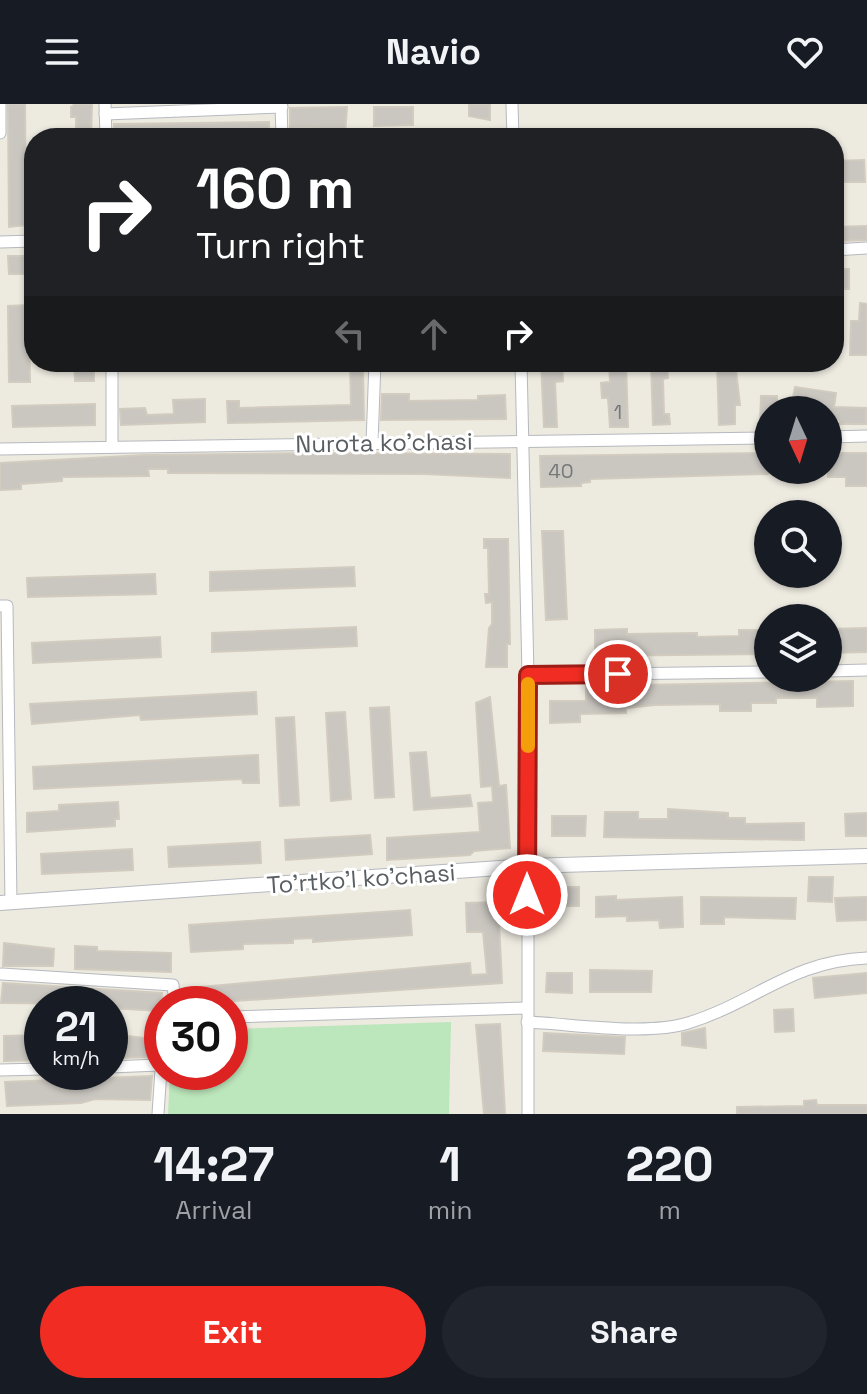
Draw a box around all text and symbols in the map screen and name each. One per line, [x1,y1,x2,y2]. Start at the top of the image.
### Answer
text: Navio [386,29,481,75]
icon: menu [40,30,84,74]
icon: heart [783,30,827,74]
text: 160 m [196,153,354,224]
icon: right [64,160,168,264]
text: Turn right [196,223,365,269]
icon: left [328,312,372,356]
icon: ahead [412,312,456,356]
icon: right [496,312,540,356]
north arrow [754,396,842,484]
map controls [754,396,842,692]
house number: 1 [614,399,622,425]
street label: Nurota ko'chasi [295,425,473,460]
house number: 40 [548,458,574,484]
button: search [754,500,842,588]
button: layers [754,604,842,692]
pin [584,640,652,708]
icon: arrive [596,652,640,696]
position arrow [485,853,569,937]
street label: To'rtko'l ko'chasi [266,856,456,901]
speed limit sign: 30 [144,986,248,1090]
text: 21 [55,1002,97,1053]
text: km/h [52,1045,100,1071]
text: 14:27 [153,1134,274,1195]
text: 1 [439,1134,461,1195]
text: 220 [626,1134,714,1195]
text: Arrival [175,1193,252,1227]
text: min [428,1193,472,1227]
text: m [658,1193,681,1227]
button: Exit [40,1286,426,1378]
button: Share [442,1286,827,1378]

